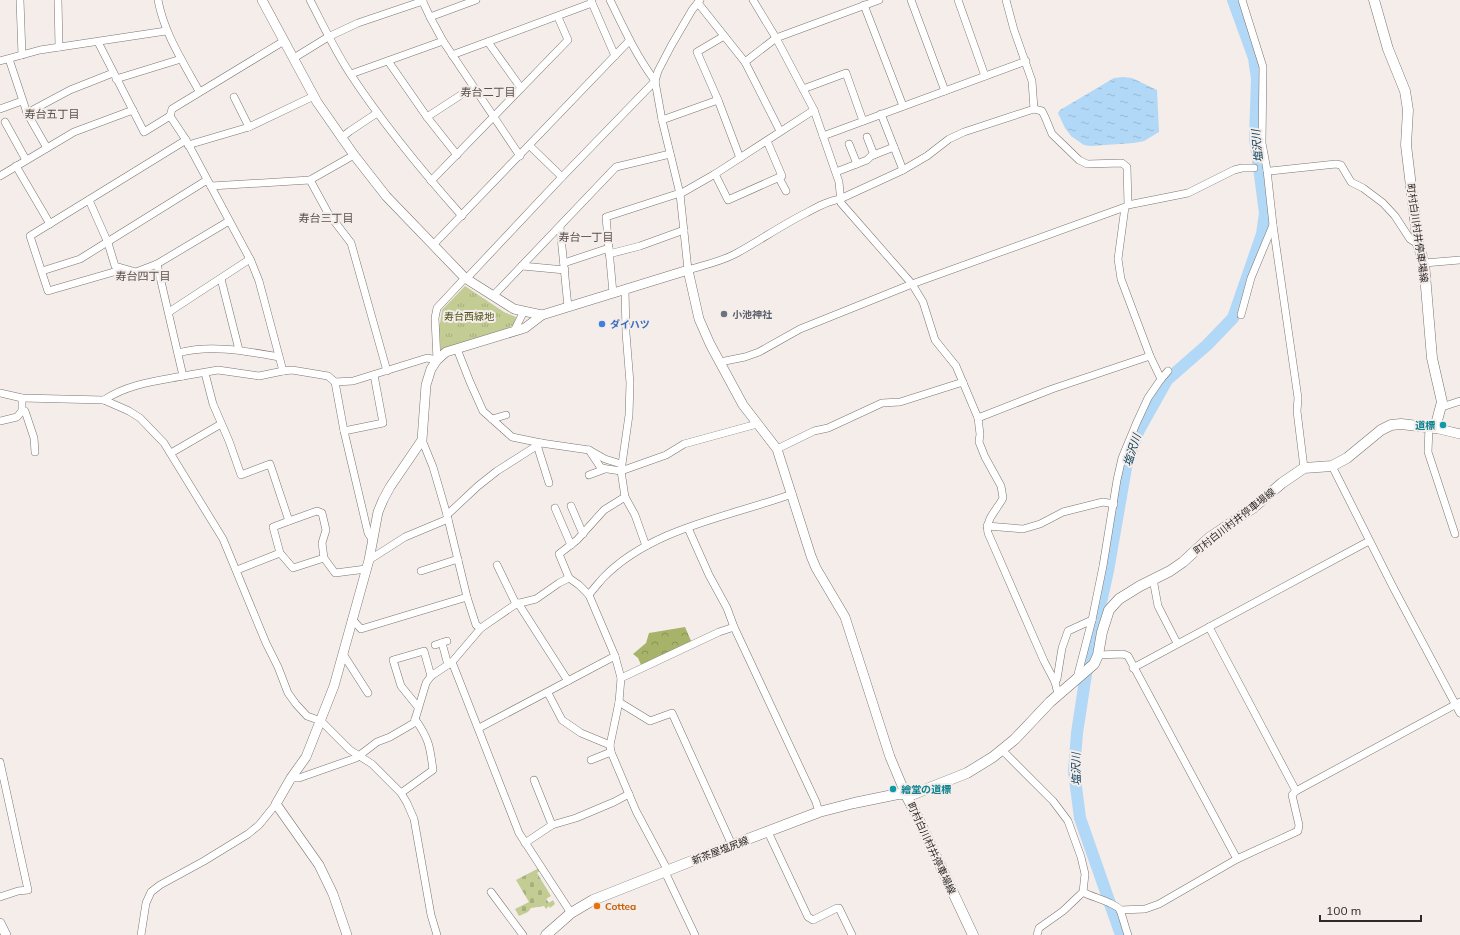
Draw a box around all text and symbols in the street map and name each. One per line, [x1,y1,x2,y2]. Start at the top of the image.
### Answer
district label: 寿台二丁目 [461,85,516,99]
district label: 寿台五丁目 [25,107,80,121]
water label: 塩沢川 [1249,128,1265,163]
street label: 町村白川村井停車場線 [1404,183,1431,283]
district label: 寿台三丁目 [299,211,354,225]
district label: 寿台一丁目 [559,230,614,244]
district label: 寿台四丁目 [116,269,171,283]
place label: 小池神社 [732,308,773,321]
marker: 小池神社 [719,309,729,319]
park label: 寿台西緑地 [444,310,495,323]
place label: ダイハツ [610,318,650,331]
marker: ダイハツ [597,319,607,329]
place label: 道標 [1415,419,1435,432]
marker: 道標 [1438,420,1448,430]
water label: 塩沢川 [1120,431,1144,468]
street label: 町村白川村井停車場線 [1191,485,1278,557]
water label: 塩沢川 [1069,751,1083,786]
place label: 繪堂の道標 [901,783,951,796]
marker: 繪堂の道標 [888,784,898,794]
street label: 町村白川村井停車場線 [905,800,959,896]
street label: 新茶屋塩尻線 [690,834,751,867]
scale bar [1320,897,1421,923]
place label: Cottea [605,900,636,913]
marker: Cottea [592,901,602,911]
text: 100 m [1326,903,1361,918]

